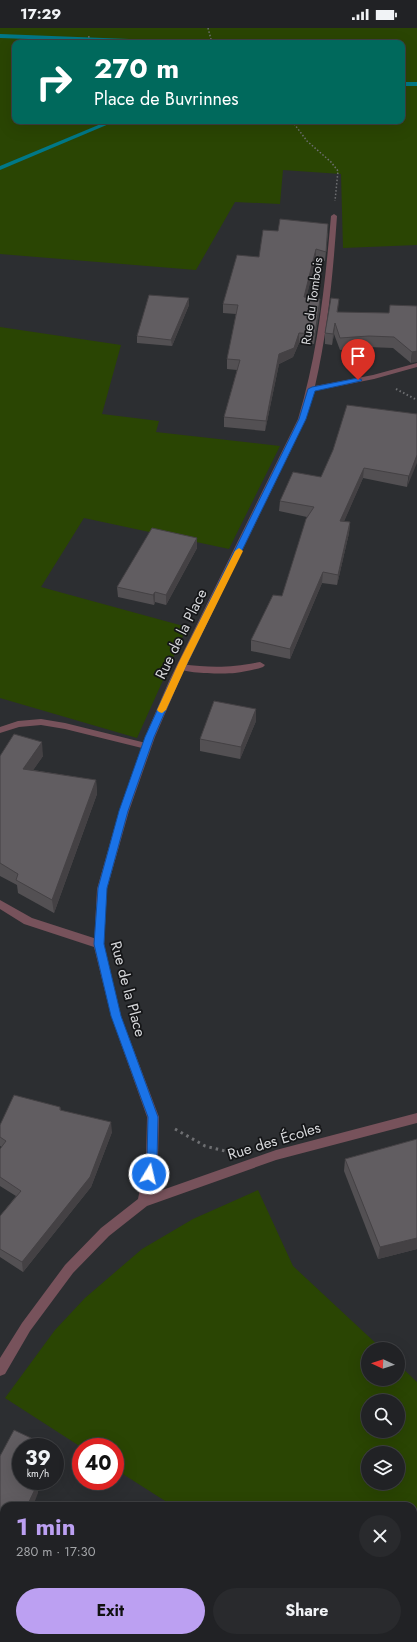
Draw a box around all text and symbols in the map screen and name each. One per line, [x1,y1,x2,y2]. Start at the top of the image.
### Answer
text: 17:29 [20,3,61,25]
text: 270 m [94,48,179,89]
icon: right [28,56,80,108]
text: Place de Buvrinnes [94,86,239,112]
street label: Rue du Tombois [296,256,328,346]
pin [341,339,375,380]
icon: arrive [347,345,369,367]
street label: Rue de la Place [150,585,213,683]
street label: Rue de la Place [105,939,151,1040]
street label: Rue des Écoles [225,1116,323,1166]
position arrow [128,1153,170,1195]
north arrow [361,1342,405,1386]
map controls [361,1342,405,1490]
button: search [361,1394,405,1438]
speed limit sign: 40 [72,1438,124,1490]
text: 39 [25,1444,51,1473]
button: layers [361,1446,405,1490]
text: km/h [27,1466,49,1481]
text: 1 min [16,1509,76,1544]
button: close [359,1515,401,1557]
text: 280 m · 17:30 [16,1542,96,1561]
button: Exit [16,1588,205,1634]
button: Share [213,1588,401,1634]

